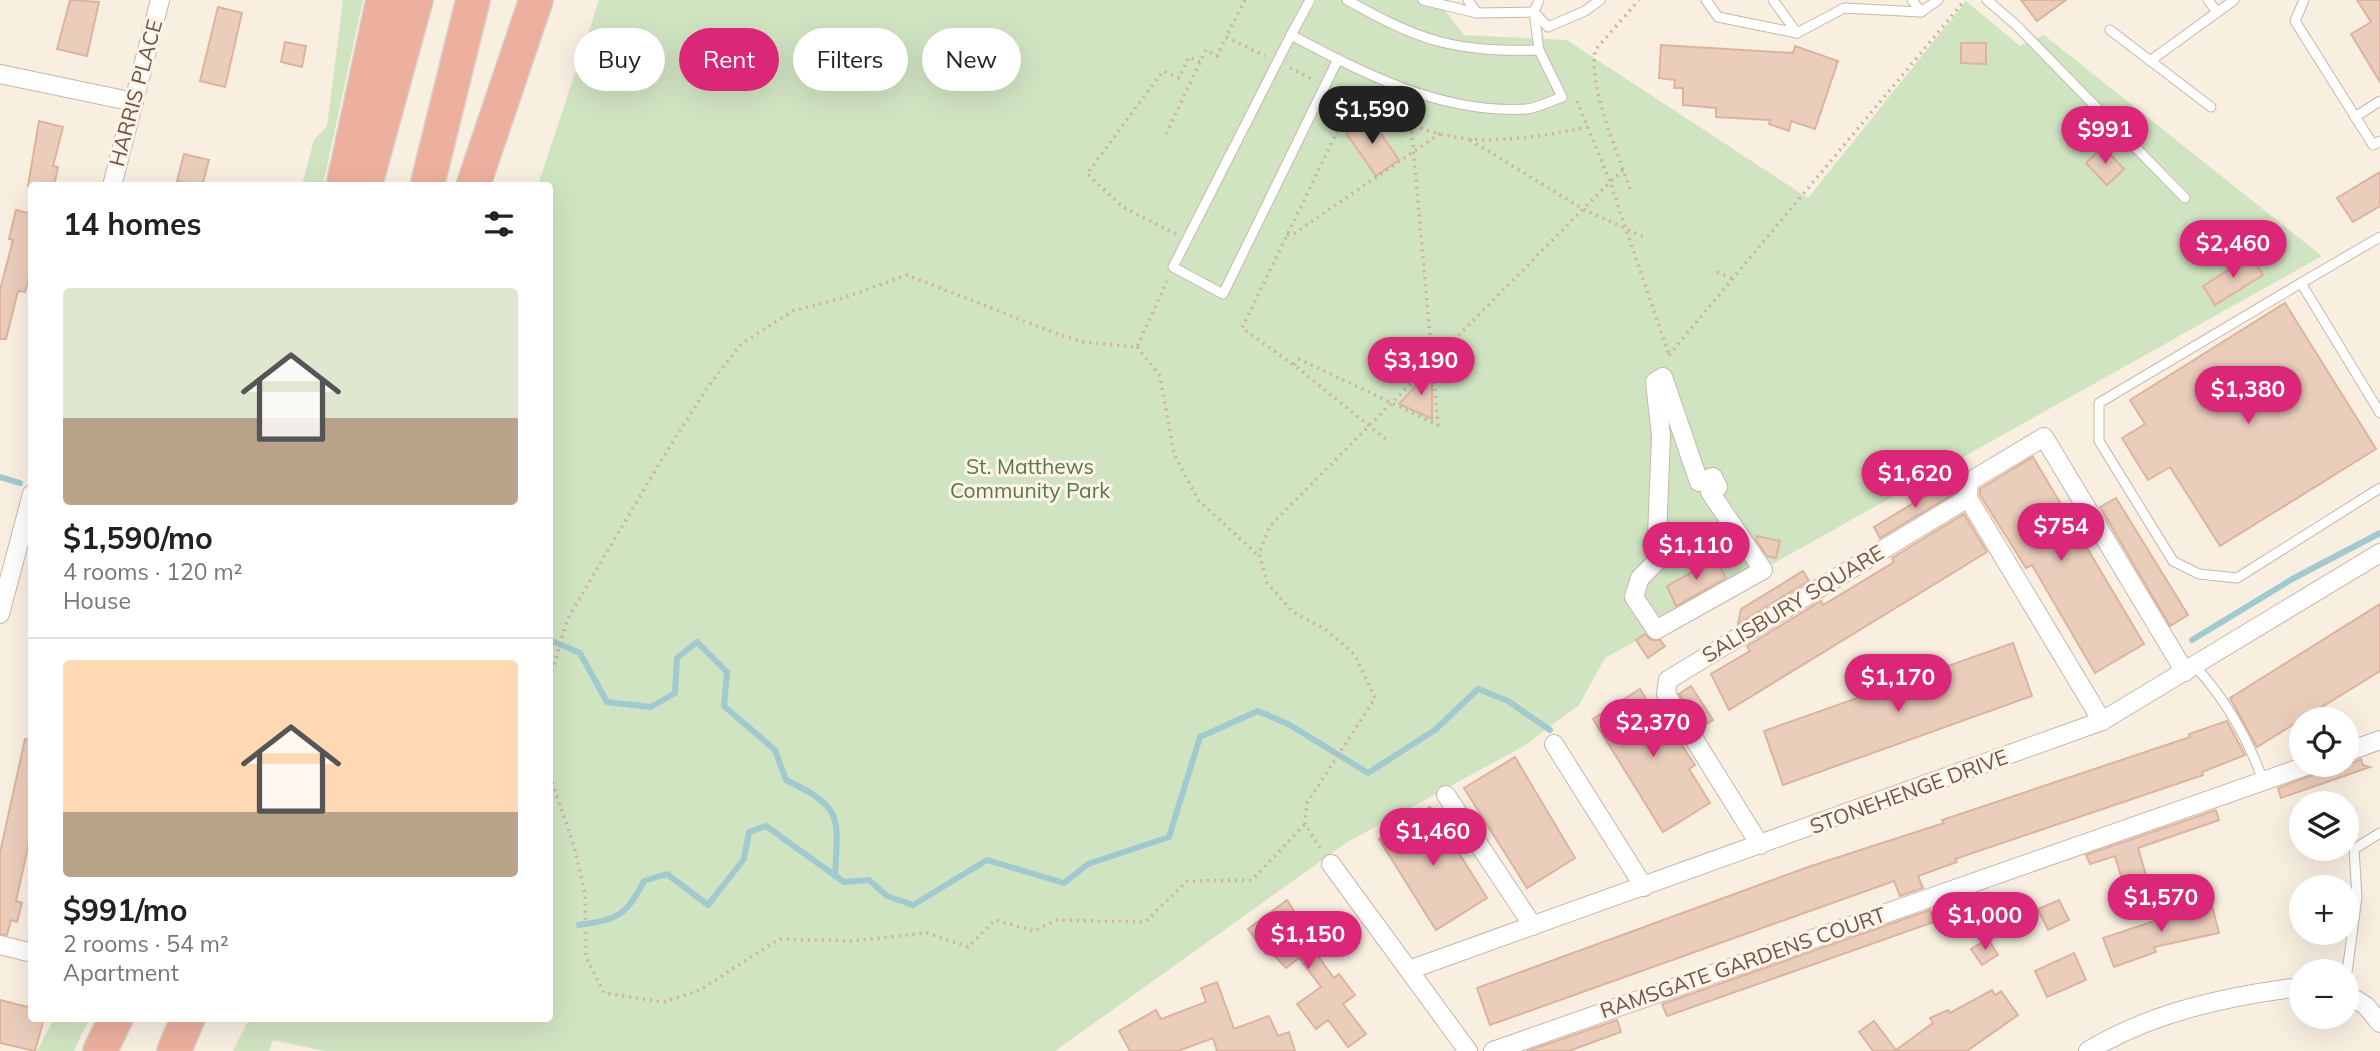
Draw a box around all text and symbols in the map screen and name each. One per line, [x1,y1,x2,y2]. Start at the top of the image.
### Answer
street label: HARRIS PLACE [103,16,167,169]
chip: Buy [574,28,665,91]
chip: Rent [679,28,779,91]
chip: Filters [793,28,908,91]
chip: New [922,28,1021,91]
pin: $1,590 [1315,86,1429,146]
text: $1,590 [1335,94,1409,123]
pin: $991 [2064,106,2146,166]
text: $991 [2077,114,2133,143]
text: 14 homes [63,205,202,243]
icon: filters [480,205,518,243]
pin: $2,460 [2176,220,2290,280]
text: $2,460 [2196,228,2270,257]
icon: home [228,334,354,460]
pin: $3,190 [1364,338,1478,397]
text: $3,190 [1384,345,1458,374]
pin: $1,380 [2191,366,2305,426]
text: $1,380 [2211,374,2285,403]
pin: $1,620 [1858,450,1972,510]
park label: St. Matthews Community Park [950,453,1110,503]
text: $1,620 [1878,458,1952,487]
pin: $754 [2020,504,2102,563]
text: $754 [2033,511,2089,540]
text: $1,590/mo [63,519,213,557]
pin: $1,110 [1639,522,1753,582]
text: $1,110 [1659,530,1733,559]
street label: SALISBURY SQUARE [1697,539,1888,668]
text: 4 rooms · 120 m² [63,557,243,586]
text: House [63,586,131,615]
pin: $1,170 [1841,654,1955,714]
text: $1,170 [1861,662,1935,691]
pin: $2,370 [1596,700,1710,759]
icon: home [228,706,354,832]
text: $2,370 [1616,707,1690,736]
map controls [2289,707,2359,1029]
button: locate [2289,707,2359,777]
street label: STONEHENGE DRIVE [1806,743,2011,839]
button: layers [2289,791,2359,861]
pin: $1,460 [1376,808,1490,868]
text: $1,460 [1396,816,1470,845]
pin: $1,570 [2104,874,2218,934]
button: + [2289,875,2359,945]
text: $1,570 [2124,882,2198,911]
text: $991/mo [63,891,187,929]
pin: $1,000 [1928,892,2042,952]
text: $1,000 [1948,900,2022,929]
street label: RAMSGATE GARDENS COURT [1596,901,1889,1023]
pin: $1,150 [1251,912,1365,971]
text: $1,150 [1271,919,1345,948]
text: 2 rooms · 54 m² [63,929,229,958]
text: Apartment [63,958,179,987]
button: − [2289,959,2359,1029]

